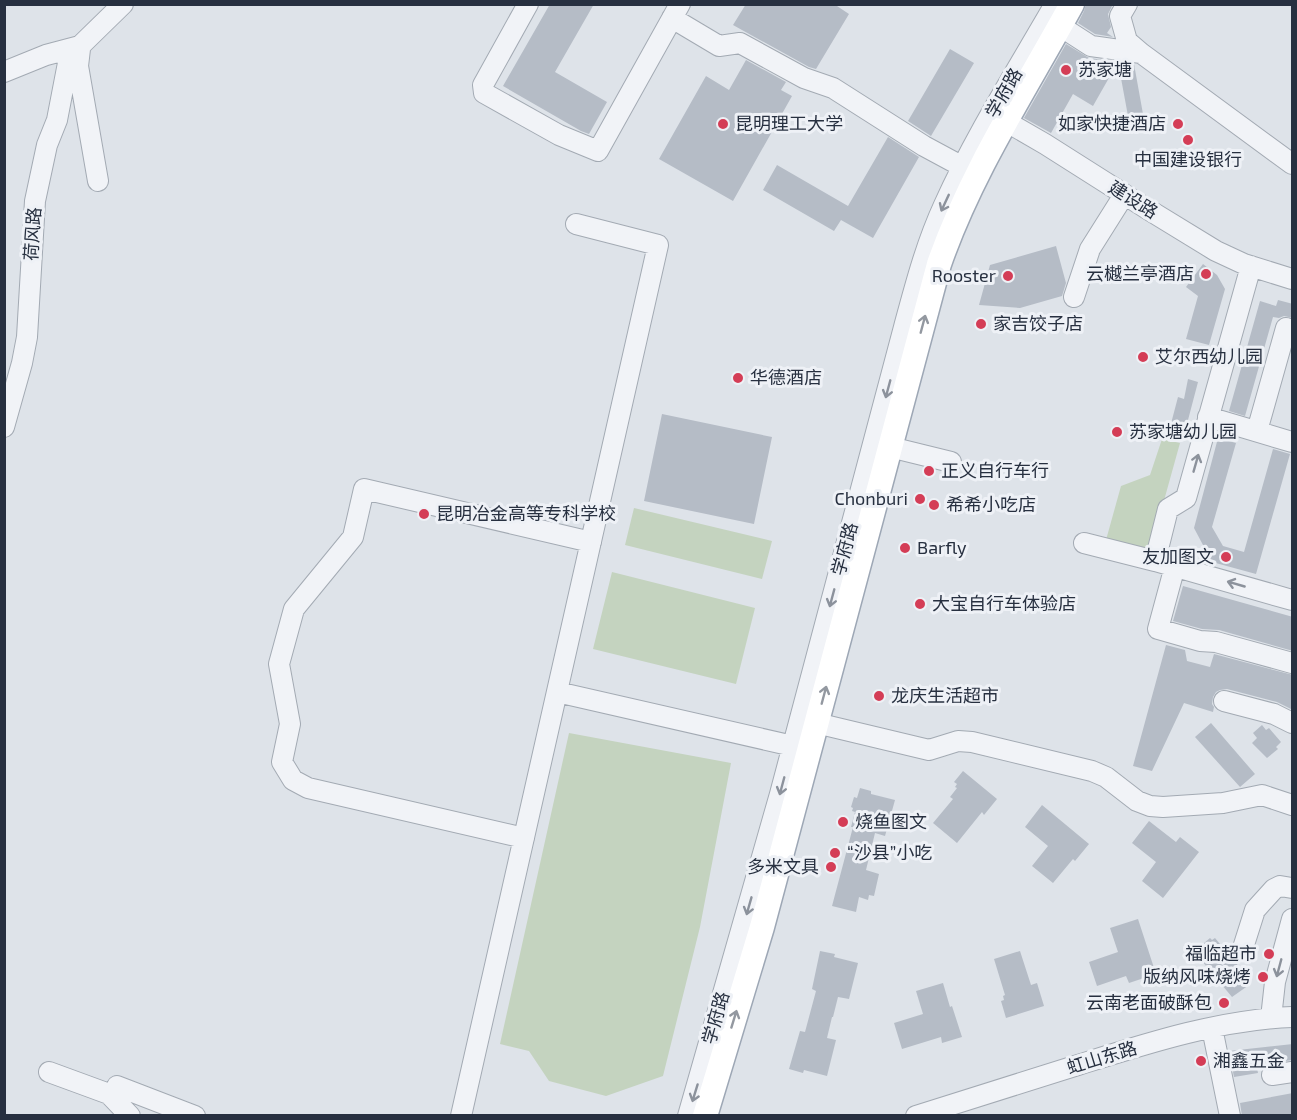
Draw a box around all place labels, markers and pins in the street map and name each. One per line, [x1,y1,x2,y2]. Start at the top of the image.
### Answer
place label: 苏家塘 [1078,58,1132,80]
marker: 苏家塘 [1059,63,1073,77]
place label: 昆明理工大学 [735,112,843,134]
place label: 如家快捷酒店 [1058,112,1166,134]
marker: 昆明理工大学 [716,117,730,131]
marker: 如家快捷酒店 [1171,117,1185,131]
marker: 中国建设银行 [1181,133,1195,147]
place label: 中国建设银行 [1134,148,1242,170]
place label: 云樾兰亭酒店 [1086,262,1194,284]
place label: Rooster [932,264,996,286]
marker: 云樾兰亭酒店 [1199,267,1213,281]
marker: Rooster [1001,269,1015,283]
place label: 家吉饺子店 [993,312,1083,334]
marker: 家吉饺子店 [974,317,988,331]
place label: 艾尔西幼儿园 [1155,345,1263,367]
marker: 艾尔西幼儿园 [1136,350,1150,364]
place label: 华德酒店 [750,366,822,388]
marker: 华德酒店 [731,371,745,385]
place label: 苏家塘幼儿园 [1129,420,1237,442]
marker: 苏家塘幼儿园 [1110,425,1124,439]
place label: 正义自行车行 [941,459,1049,481]
marker: 正义自行车行 [922,464,936,478]
place label: Chonburi [834,487,908,509]
marker: Chonburi [913,492,927,506]
place label: 希希小吃店 [946,493,1036,515]
marker: 希希小吃店 [927,498,941,512]
place label: 昆明冶金高等专科学校 [436,502,616,524]
marker: 昆明冶金高等专科学校 [417,507,431,521]
place label: Barfly [917,536,967,558]
marker: Barfly [898,541,912,555]
place label: 友加图文 [1142,545,1214,567]
marker: 友加图文 [1219,550,1233,564]
place label: 大宝自行车体验店 [932,592,1076,614]
marker: 大宝自行车体验店 [913,597,927,611]
place label: 龙庆生活超市 [891,684,999,706]
marker: 龙庆生活超市 [872,689,886,703]
place label: 烧鱼图文 [855,810,927,832]
marker: 烧鱼图文 [836,815,850,829]
place label: “沙县”小吃 [847,841,932,863]
marker: “沙县”小吃 [828,846,842,860]
place label: 多米文具 [747,855,819,877]
marker: 多米文具 [824,860,838,874]
place label: 福临超市 [1185,942,1257,964]
marker: 福临超市 [1262,947,1276,961]
place label: 版纳风味烧烤 [1143,965,1251,987]
marker: 版纳风味烧烤 [1256,970,1270,984]
place label: 云南老面破酥包 [1086,991,1212,1013]
marker: 云南老面破酥包 [1217,996,1231,1010]
place label: 湘鑫五金 [1213,1049,1285,1071]
marker: 湘鑫五金 [1194,1054,1208,1068]

